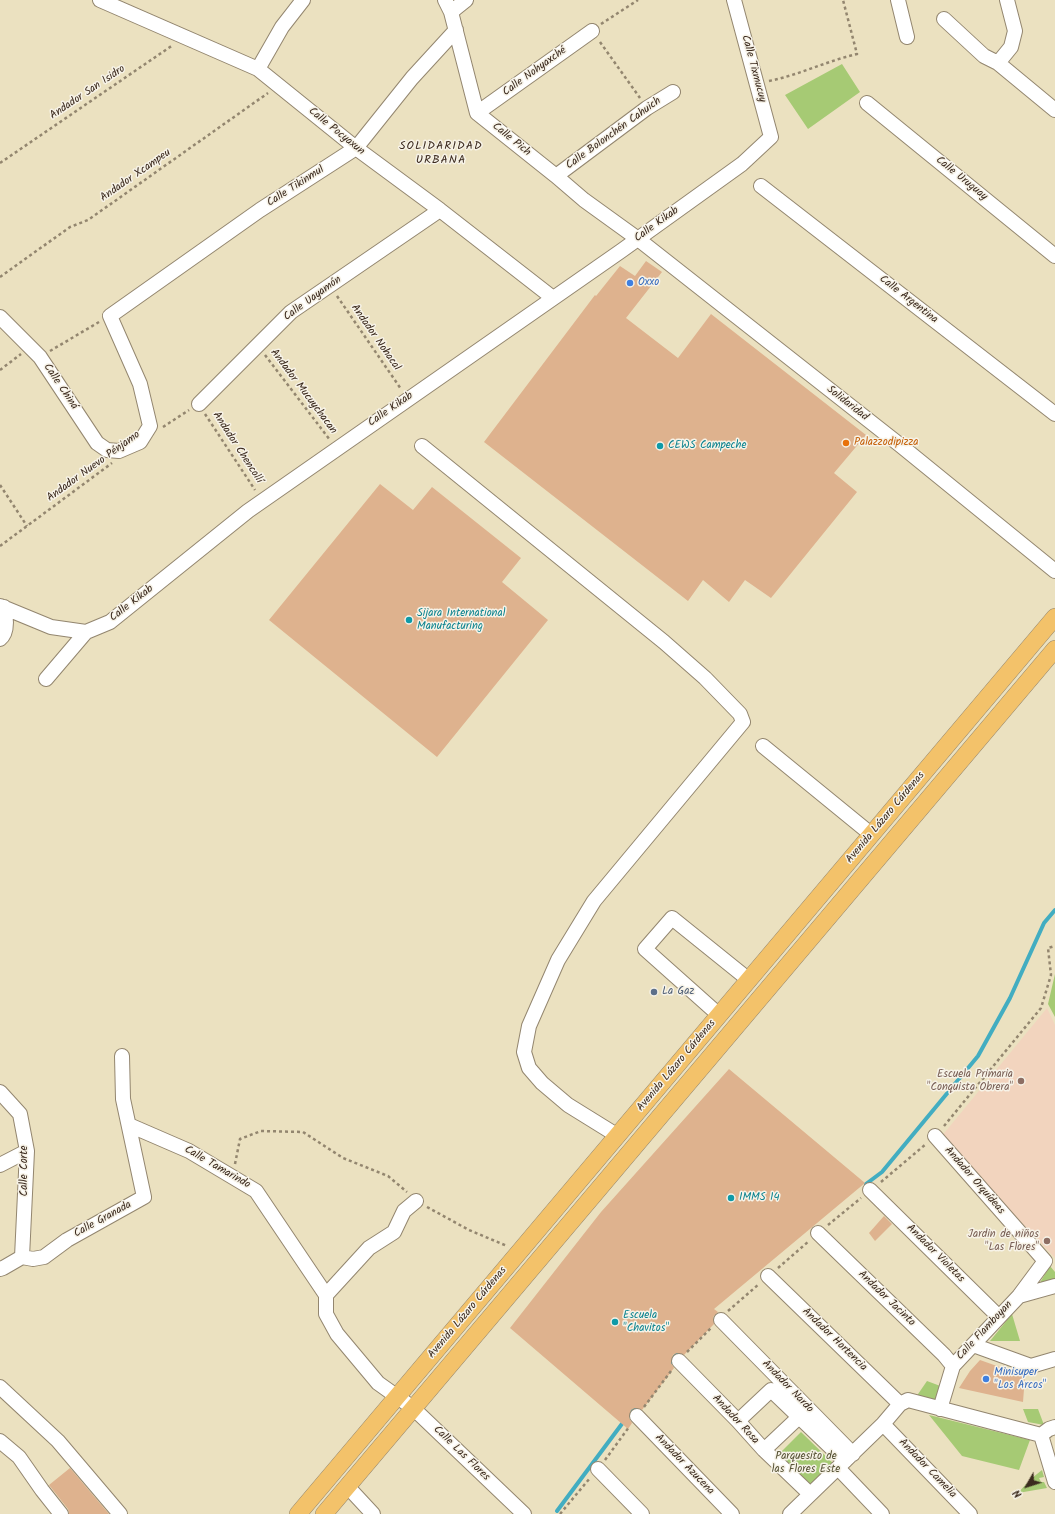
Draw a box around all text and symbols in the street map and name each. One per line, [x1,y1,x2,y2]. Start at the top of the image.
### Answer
street label: Calle Tixmucuy [738,34,768,104]
street label: Calle Nohyaxché [501,44,569,100]
street label: Andador San Isidro [48,63,128,123]
street label: Calle Bolonchén Cahuich [564,95,664,173]
street label: Calle Pocyaxun [305,105,367,159]
street label: Calle Pich [489,120,533,160]
district label: SOLIDARIDAD URBANA [399,140,483,168]
street label: Andador Xcampeu [98,147,174,205]
street label: Calle Uruguay [932,154,990,204]
street label: Calle Tikinmul [265,164,327,210]
street label: Calle Kikab [632,204,682,246]
street label: Calle Argentina [876,273,940,327]
street label: Calle Uayamón [282,274,344,324]
place label: Oxxo [638,276,659,290]
marker: Oxxo [625,278,635,288]
street label: Andador Nohacal [347,302,403,374]
street label: Andador Mucuychacan [267,347,339,437]
street label: Calle Chiná [40,361,80,413]
street label: Solidaridad [824,384,870,424]
street label: Calle Kikab [366,390,416,430]
street label: Andador Chencollí [209,410,265,486]
street label: Andador Nuevo Pénjamo [45,429,143,505]
place label: Palazzodipizza [854,436,918,450]
marker: Palazzodipizza [841,438,851,448]
place label: CEWS Campeche [668,439,746,453]
marker: CEWS Campeche [655,441,665,451]
street label: Calle Kikab [108,583,156,625]
place label: Sijara International Manufacturing [417,607,505,633]
marker: Sijara International Manufacturing [404,615,414,625]
street label: Avenida Lázaro Cárdenas [844,769,928,867]
place label: La Gaz [662,985,694,999]
marker: La Gaz [649,987,659,997]
street label: Avenida Lázaro Cárdenas [635,1017,719,1115]
place label: Escuela Primaria "Conquista Obrera" [927,1068,1013,1094]
marker: Escuela Primaria "Conquista Obrera" [1016,1076,1026,1086]
street label: Calle Tamarindo [182,1144,252,1192]
street label: Andador Orquídeas [941,1144,1007,1218]
street label: Calle Corte [18,1146,32,1196]
place label: IMMS 14 [739,1191,780,1205]
marker: IMMS 14 [726,1193,736,1203]
street label: Calle Granada [72,1199,134,1241]
street label: Andador Violetas [903,1222,967,1286]
place label: Jardin de niños "Las Flores" [968,1228,1039,1254]
marker: Jardin de niños "Las Flores" [1042,1236,1052,1246]
street label: Avenida Lázaro Cárdenas [426,1264,510,1362]
street label: Andador Jacinto [855,1268,917,1330]
street label: Calle Flamboyan [954,1299,1016,1363]
street label: Andador Hortencia [799,1306,869,1374]
place label: Escuela "Chavitos" [623,1309,669,1335]
marker: Escuela "Chavitos" [610,1317,620,1327]
street label: Andador Nardo [758,1358,816,1416]
place label: Minisuper "Los Arcos" [994,1366,1046,1392]
marker: Minisuper "Los Arcos" [981,1374,991,1384]
street label: Andador Rosa [709,1392,761,1448]
street label: Calle Las Flores [430,1424,492,1484]
street label: Andador Azucena [652,1432,716,1498]
street label: Andador Camelia [895,1436,959,1502]
park label: Parquesito de las Flores Este [772,1450,840,1476]
north arrow [1007,1466,1047,1506]
text: N [1008,1485,1027,1502]

